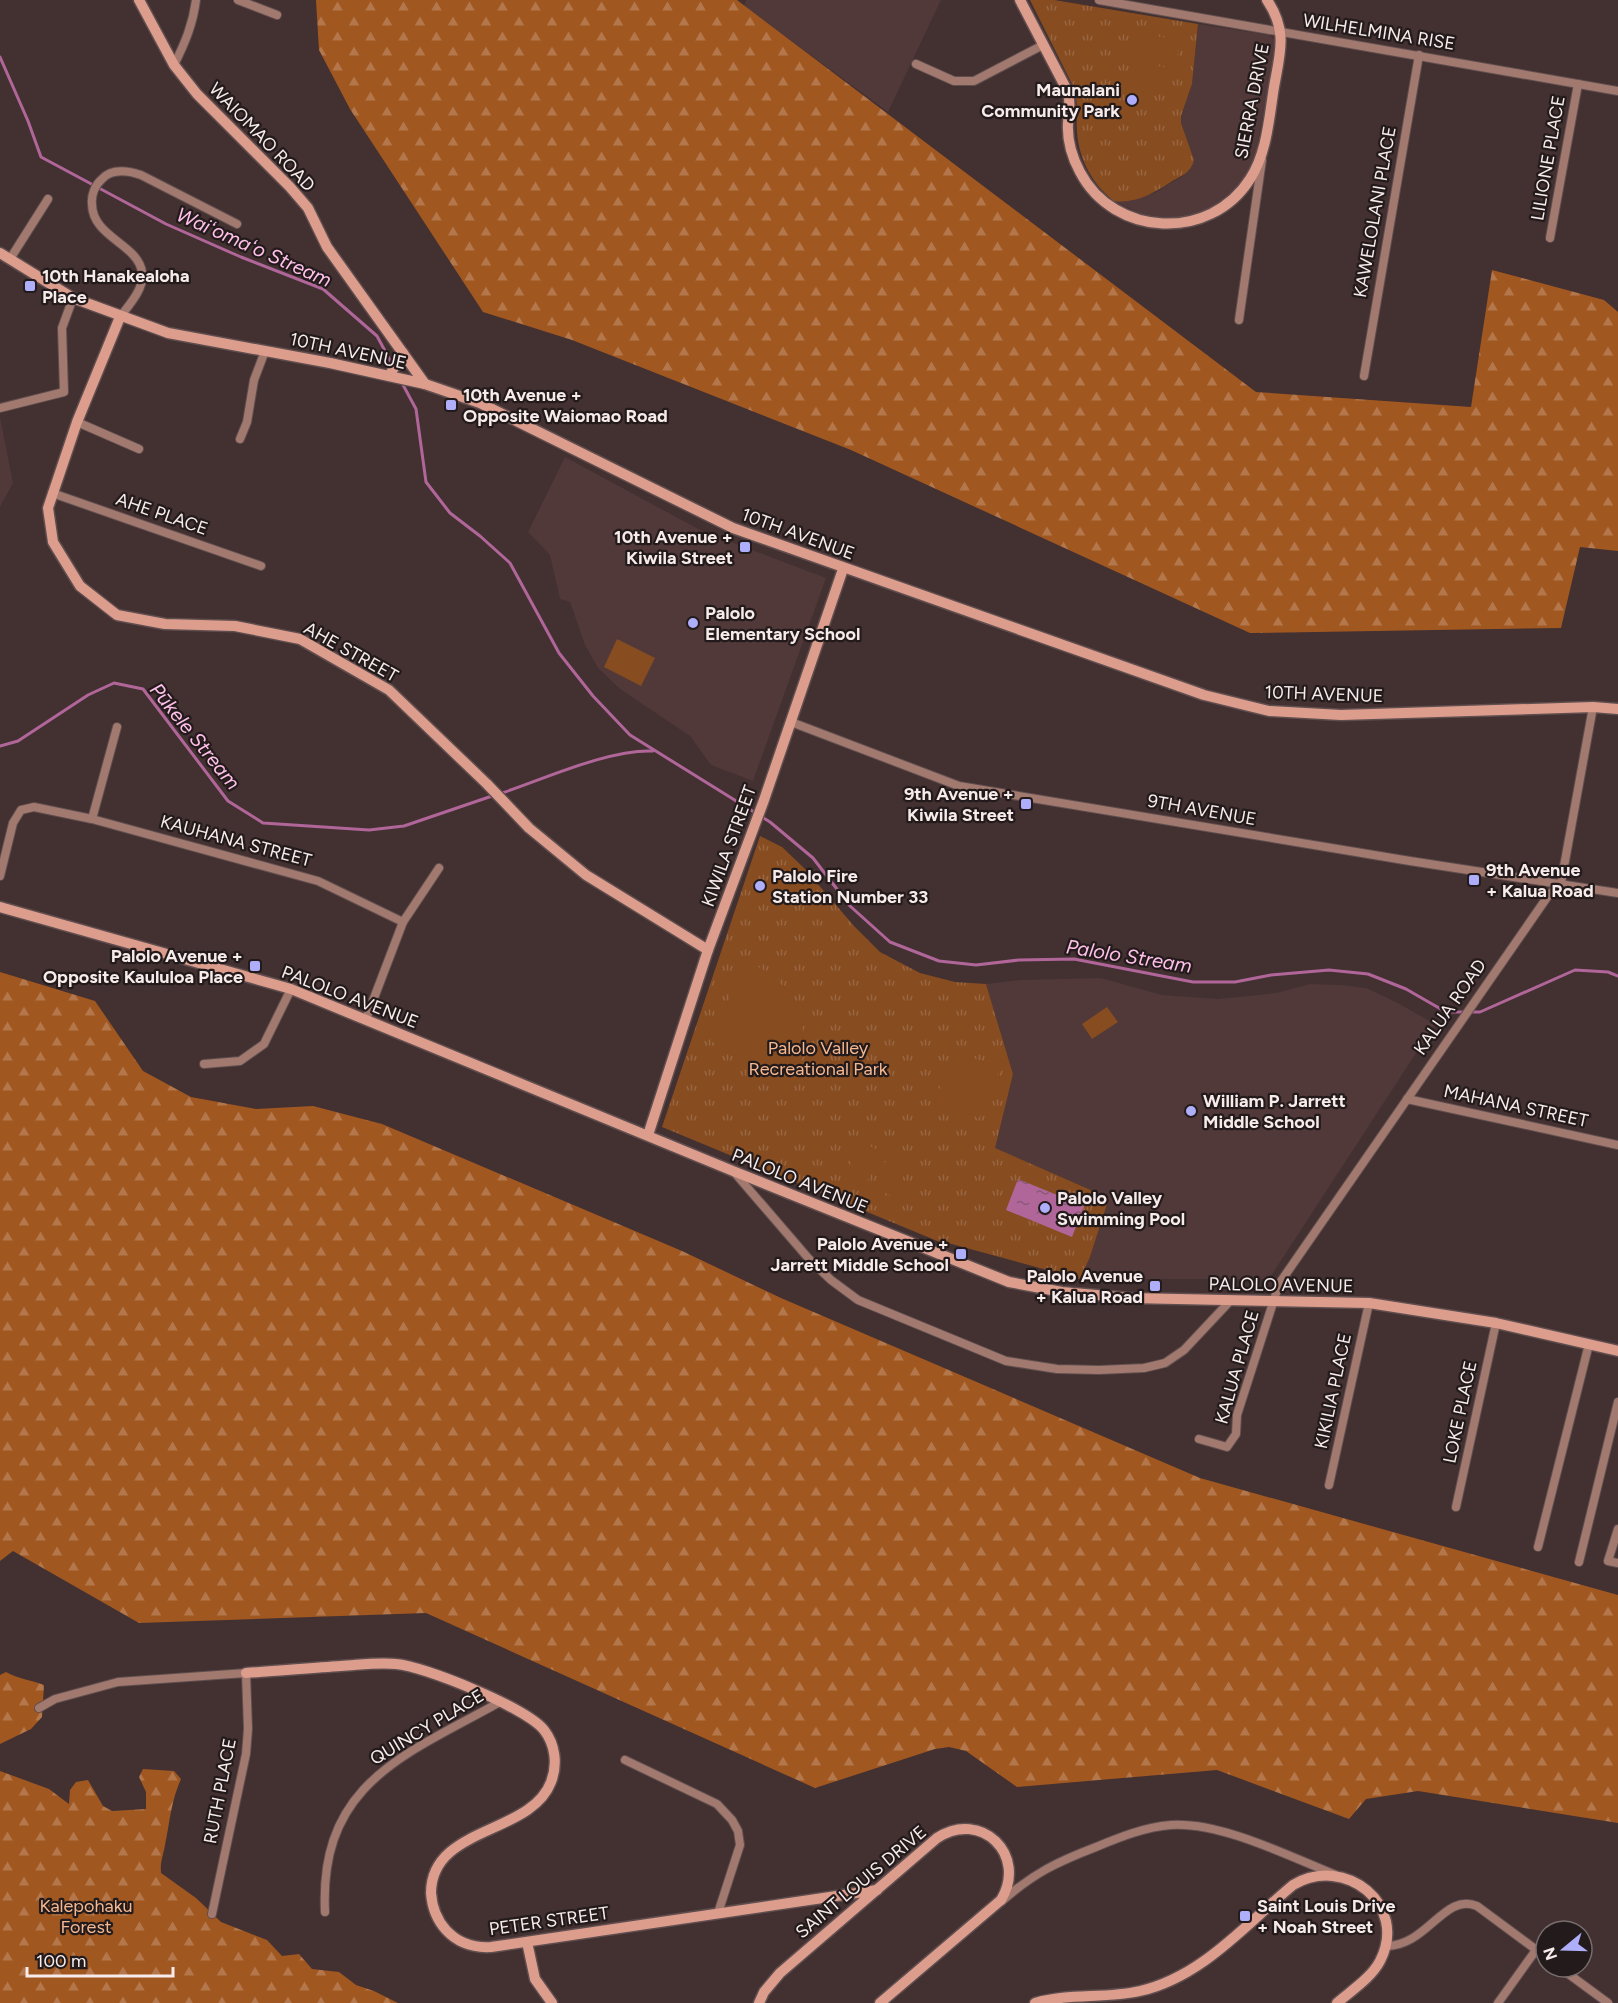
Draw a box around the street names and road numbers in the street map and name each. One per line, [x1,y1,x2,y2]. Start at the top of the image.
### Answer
street label: WILHELMINA RISE [1301,9,1457,55]
street label: SIERRA DRIVE [1230,41,1274,161]
street label: WAIOMAO ROAD [204,78,320,196]
street label: LILIONE PLACE [1526,94,1570,222]
street label: KAWELOLANI PLACE [1349,125,1401,299]
street label: 10TH AVENUE [288,328,408,374]
street label: AHE PLACE [113,488,211,540]
street label: 10TH AVENUE [738,503,858,565]
street label: AHE STREET [300,617,402,687]
street label: 10TH AVENUE [1264,681,1384,707]
street label: KIWILA STREET [697,782,761,910]
street label: 9TH AVENUE [1146,790,1258,830]
street label: KAUHANA STREET [158,810,314,872]
street label: KALUA ROAD [1409,955,1491,1059]
street label: PALOLO AVENUE [278,961,422,1033]
street label: MAHANA STREET [1442,1080,1590,1132]
street label: PALOLO AVENUE [729,1144,871,1218]
street label: PALOLO AVENUE [1208,1273,1354,1297]
street label: KALUA PLACE [1210,1308,1264,1426]
street label: KIKILIA PLACE [1310,1331,1356,1451]
street label: LOKE PLACE [1438,1359,1482,1465]
street label: QUINCY PLACE [366,1684,488,1770]
street label: RUTH PLACE [199,1736,241,1846]
street label: SAINT LOUIS DRIVE [791,1821,931,1943]
street label: PETER STREET [488,1902,610,1940]

